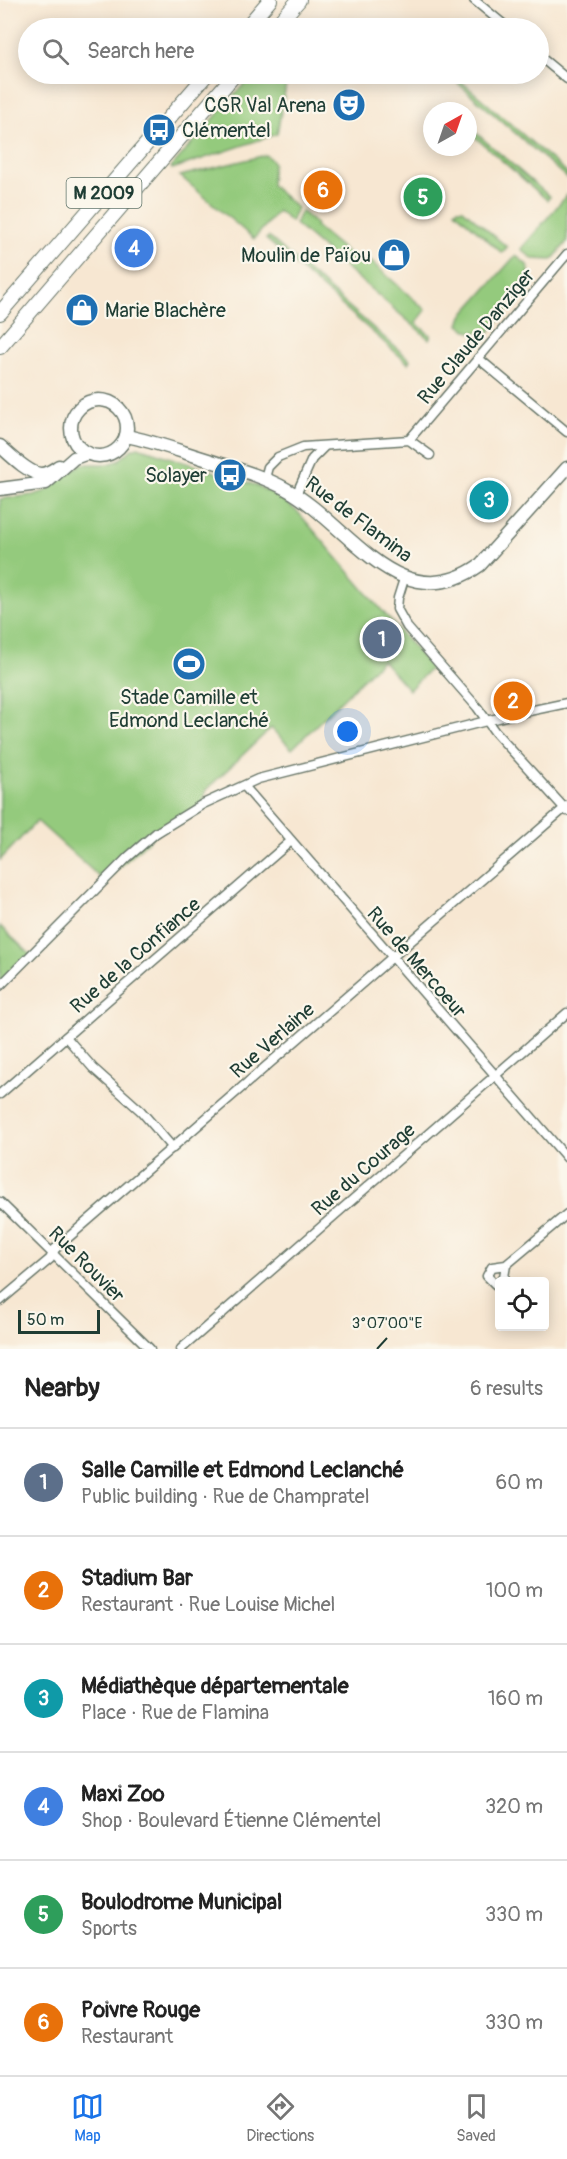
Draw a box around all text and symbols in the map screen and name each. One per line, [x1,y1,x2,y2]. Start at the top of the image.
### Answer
search box [18,18,549,84]
icon: search [39,35,72,68]
text: Search here [87,37,194,65]
theatre icon: CGR Val Arena [331,87,367,123]
place label: CGR Val Arena [204,93,326,118]
north arrow [423,102,477,156]
bus stop icon: Clémentel [141,112,177,148]
place label: Clémentel [182,118,271,143]
pin: 6 [304,168,342,213]
pin: 5 [404,174,442,220]
road number: M 2009 [66,178,142,208]
pin: 4 [114,226,154,270]
shop icon: Moulin de Païou [376,237,412,273]
place label: Moulin de Païou [241,243,371,268]
street label: Rue Claude Danziger [412,263,541,409]
shop icon: Marie Blachère [64,292,100,328]
place label: Marie Blachère [105,298,226,323]
bus stop icon: Solayer [212,457,248,493]
place label: Solayer [145,463,207,488]
street label: Rue de Flamina [300,471,417,568]
pin: 3 [470,478,508,522]
pin: 1 [362,616,401,662]
sports icon: Stade Camille et Edmond Leclanché [171,646,207,682]
pin: 2 [494,678,532,724]
place label: Stade Camille et Edmond Leclanché [109,685,269,733]
your location [333,717,362,746]
street label: Rue de la Confiance [65,892,206,1019]
street label: Rue de Mercoeur [361,902,472,1023]
street label: Rue Verlaine [225,997,320,1084]
street label: Rue du Courage [306,1117,421,1221]
street label: Rue Rouvier [43,1221,130,1308]
map controls [495,1277,549,1331]
button: locate [495,1277,549,1331]
scale bar [18,1307,100,1334]
text: 50 m [27,1310,64,1330]
text: 3°07'00"E [352,1314,422,1333]
text: Nearby [24,1372,100,1404]
text: 6 results [470,1376,543,1401]
text: Salle Camille et Edmond Leclanché [81,1456,404,1484]
text: 1 [40,1470,47,1495]
text: 60 m [496,1470,543,1495]
text: Public building · Rue de Champratel [81,1484,369,1509]
text: Stadium Bar [81,1564,193,1592]
text: 2 [38,1578,49,1603]
text: 100 m [486,1578,543,1603]
text: Restaurant · Rue Louise Michel [81,1592,335,1617]
text: Médiathèque départementale [81,1672,349,1700]
text: 3 [38,1686,49,1711]
text: 160 m [488,1686,543,1711]
text: Place · Rue de Flamina [81,1700,269,1725]
text: Maxi Zoo [81,1780,165,1808]
text: 4 [38,1794,49,1819]
text: 320 m [485,1794,543,1819]
text: Shop · Boulevard Étienne Clémentel [81,1808,381,1833]
text: Boulodrome Municipal [81,1888,282,1916]
text: 5 [38,1902,49,1927]
text: 330 m [485,1902,543,1927]
text: Sports [81,1916,137,1941]
text: Poivre Rouge [81,1996,200,2024]
text: 6 [38,2010,49,2035]
text: 330 m [485,2010,543,2035]
text: Restaurant [81,2024,173,2049]
tab: Map [71,2090,104,2146]
tab: Directions [246,2090,314,2146]
tab: Saved [456,2090,496,2146]

